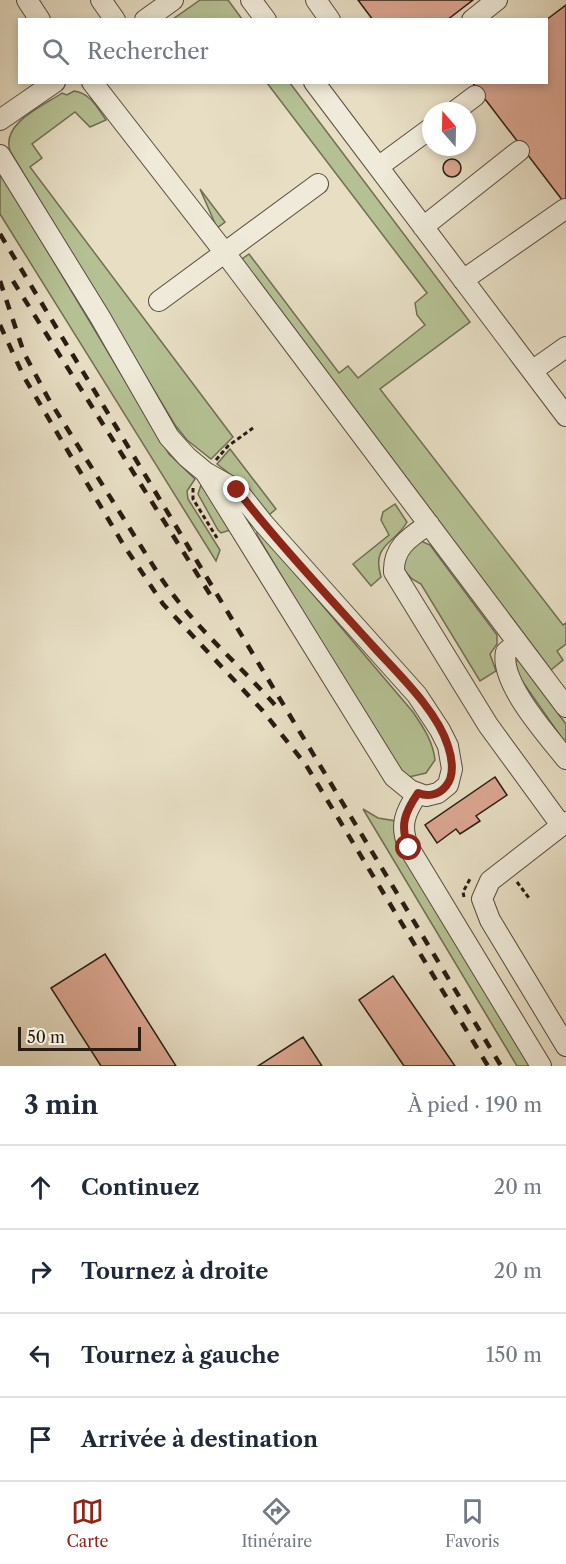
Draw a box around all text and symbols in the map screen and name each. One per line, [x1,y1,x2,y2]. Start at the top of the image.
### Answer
search box [18,18,548,84]
icon: search [39,35,72,68]
text: Rechercher [87,38,209,65]
north arrow [422,102,476,156]
route end [223,476,249,502]
route start [395,834,421,860]
scale bar [18,1024,141,1052]
text: 50 m [27,1027,65,1047]
text: 3 min [24,1089,98,1121]
text: À pied · 190 m [408,1093,542,1117]
icon: ahead [24,1171,57,1204]
text: Continuez [81,1174,200,1201]
text: 20 m [494,1175,542,1199]
icon: right [24,1255,57,1288]
text: Tournez à droite [81,1258,268,1285]
text: 20 m [494,1259,542,1283]
icon: left [24,1339,57,1372]
text: Tournez à gauche [81,1342,280,1369]
text: 150 m [486,1343,542,1367]
icon: arrive [24,1423,57,1456]
text: Arrivée à destination [81,1426,318,1453]
tab: Carte [66,1495,109,1551]
tab: Itinéraire [241,1495,312,1551]
tab: Favoris [445,1495,500,1551]

